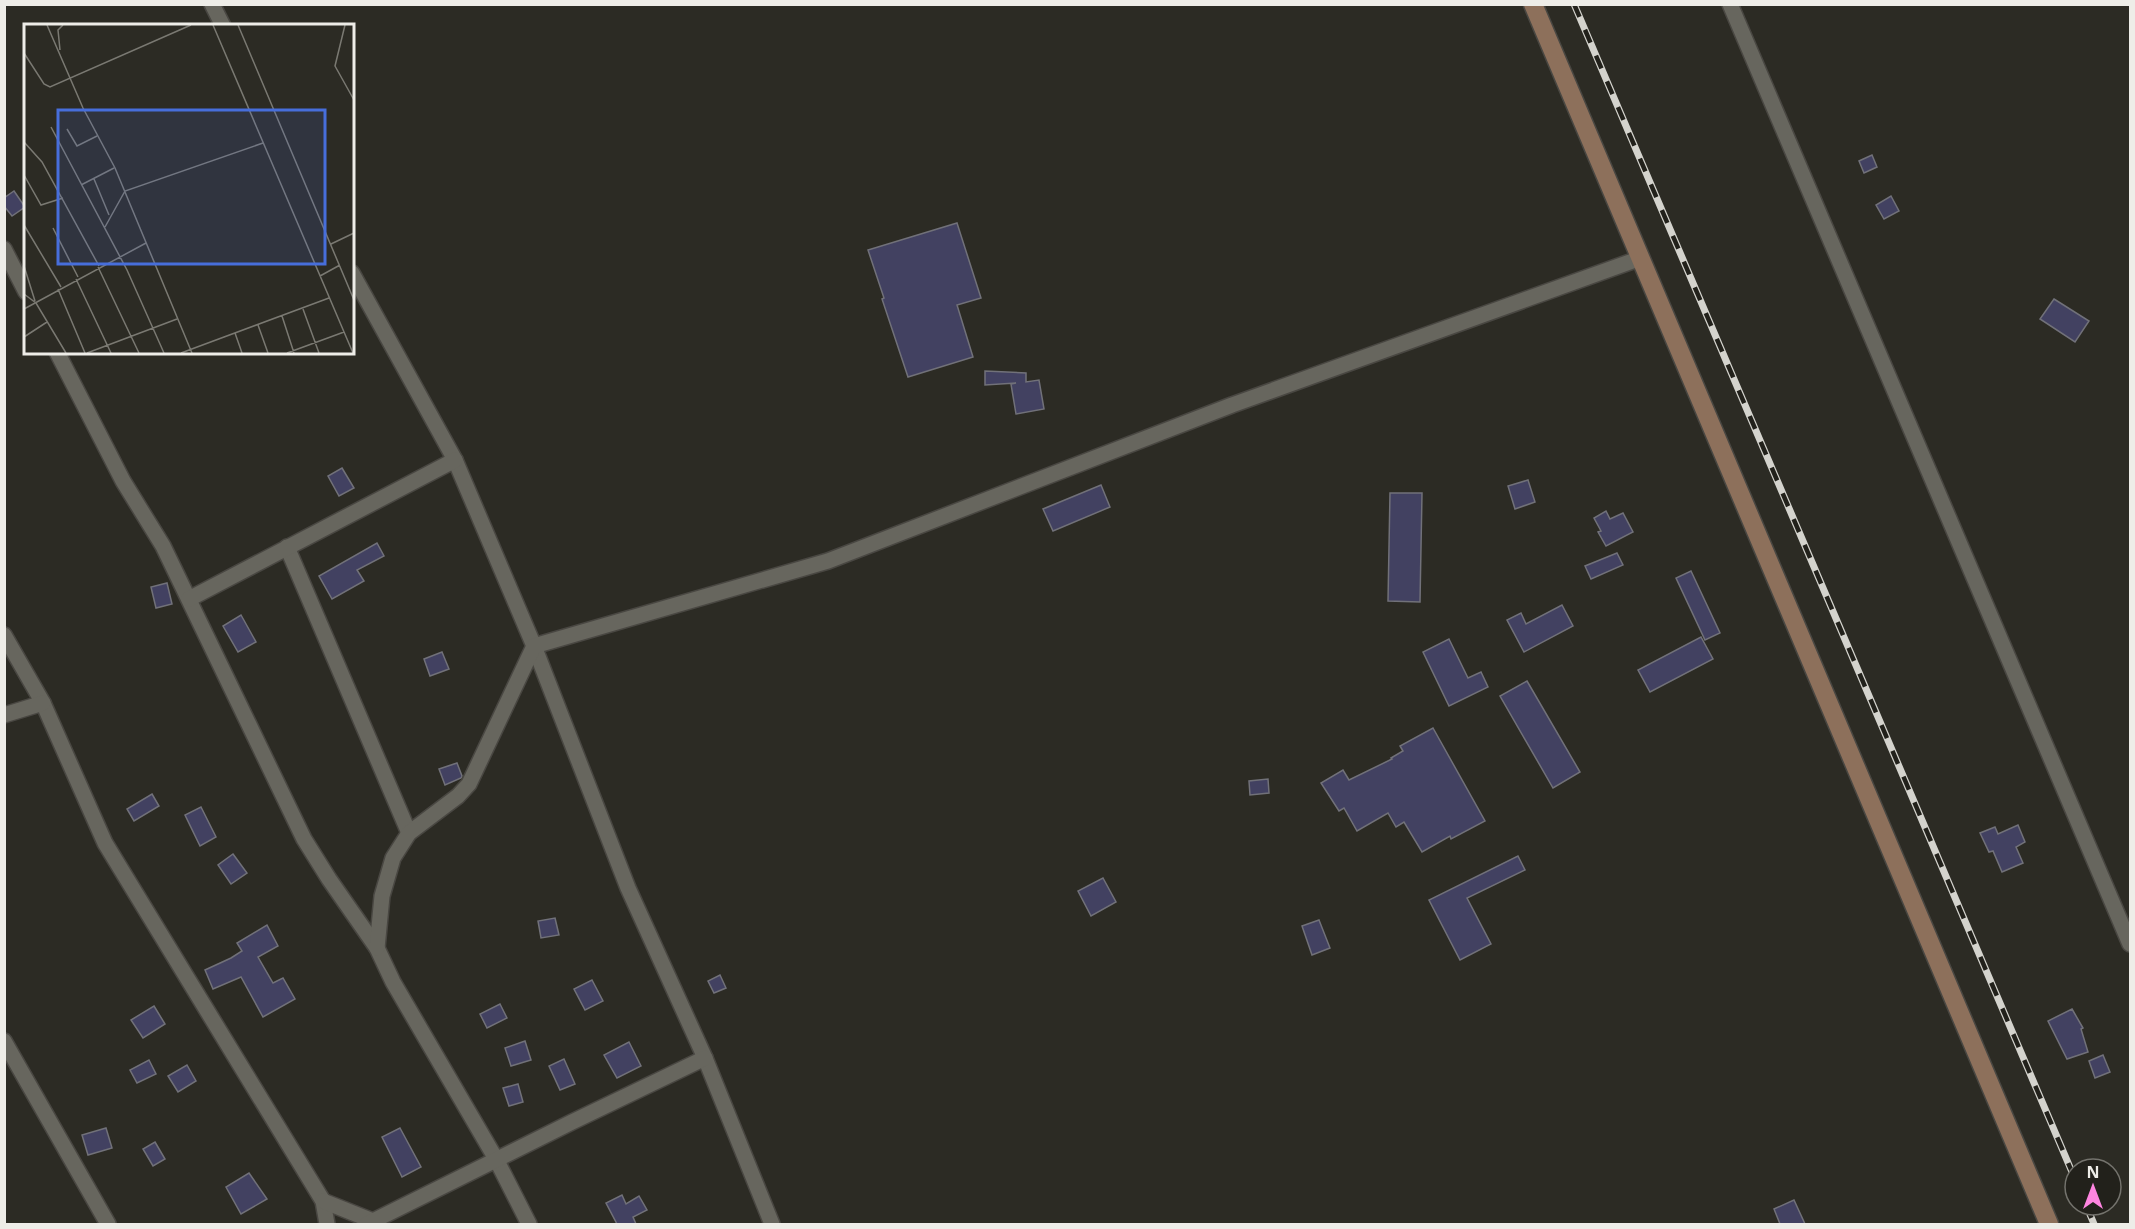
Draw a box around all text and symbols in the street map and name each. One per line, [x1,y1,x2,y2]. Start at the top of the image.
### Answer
inset map [24,24,354,354]
north arrow [2063,1157,2123,1217]
text: N [2086,1161,2100,1183]

